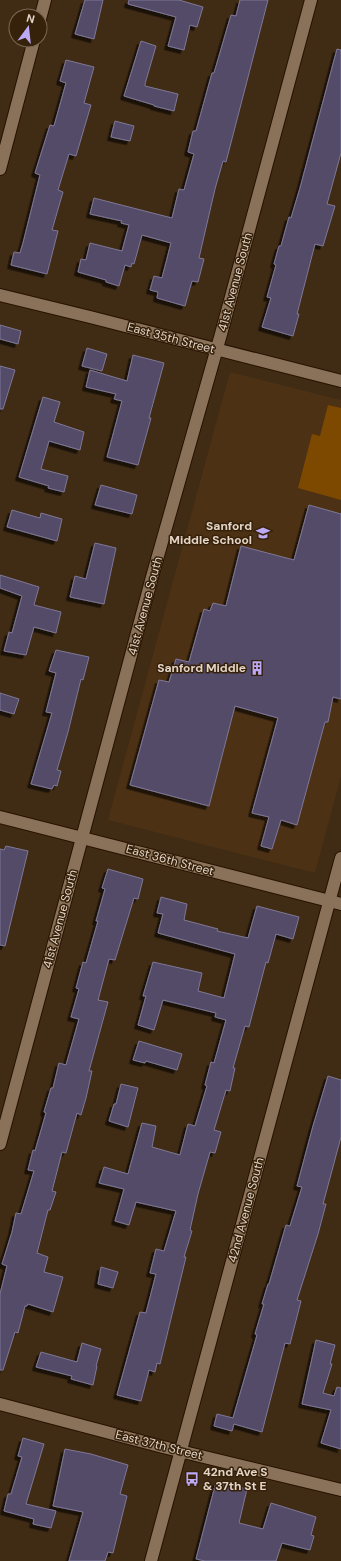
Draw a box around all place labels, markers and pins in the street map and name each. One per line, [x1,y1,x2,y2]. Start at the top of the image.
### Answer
place label: Sanford Middle School [169,518,252,548]
school or university icon: Sanford Middle School [255,525,271,541]
place label: Sanford Middle [157,660,246,676]
building icon: Sanford Middle [249,660,265,676]
place label: 42nd Ave S & 37th St E [203,1464,267,1494]
bus stop icon: 42nd Ave S & 37th St E [184,1471,200,1487]

